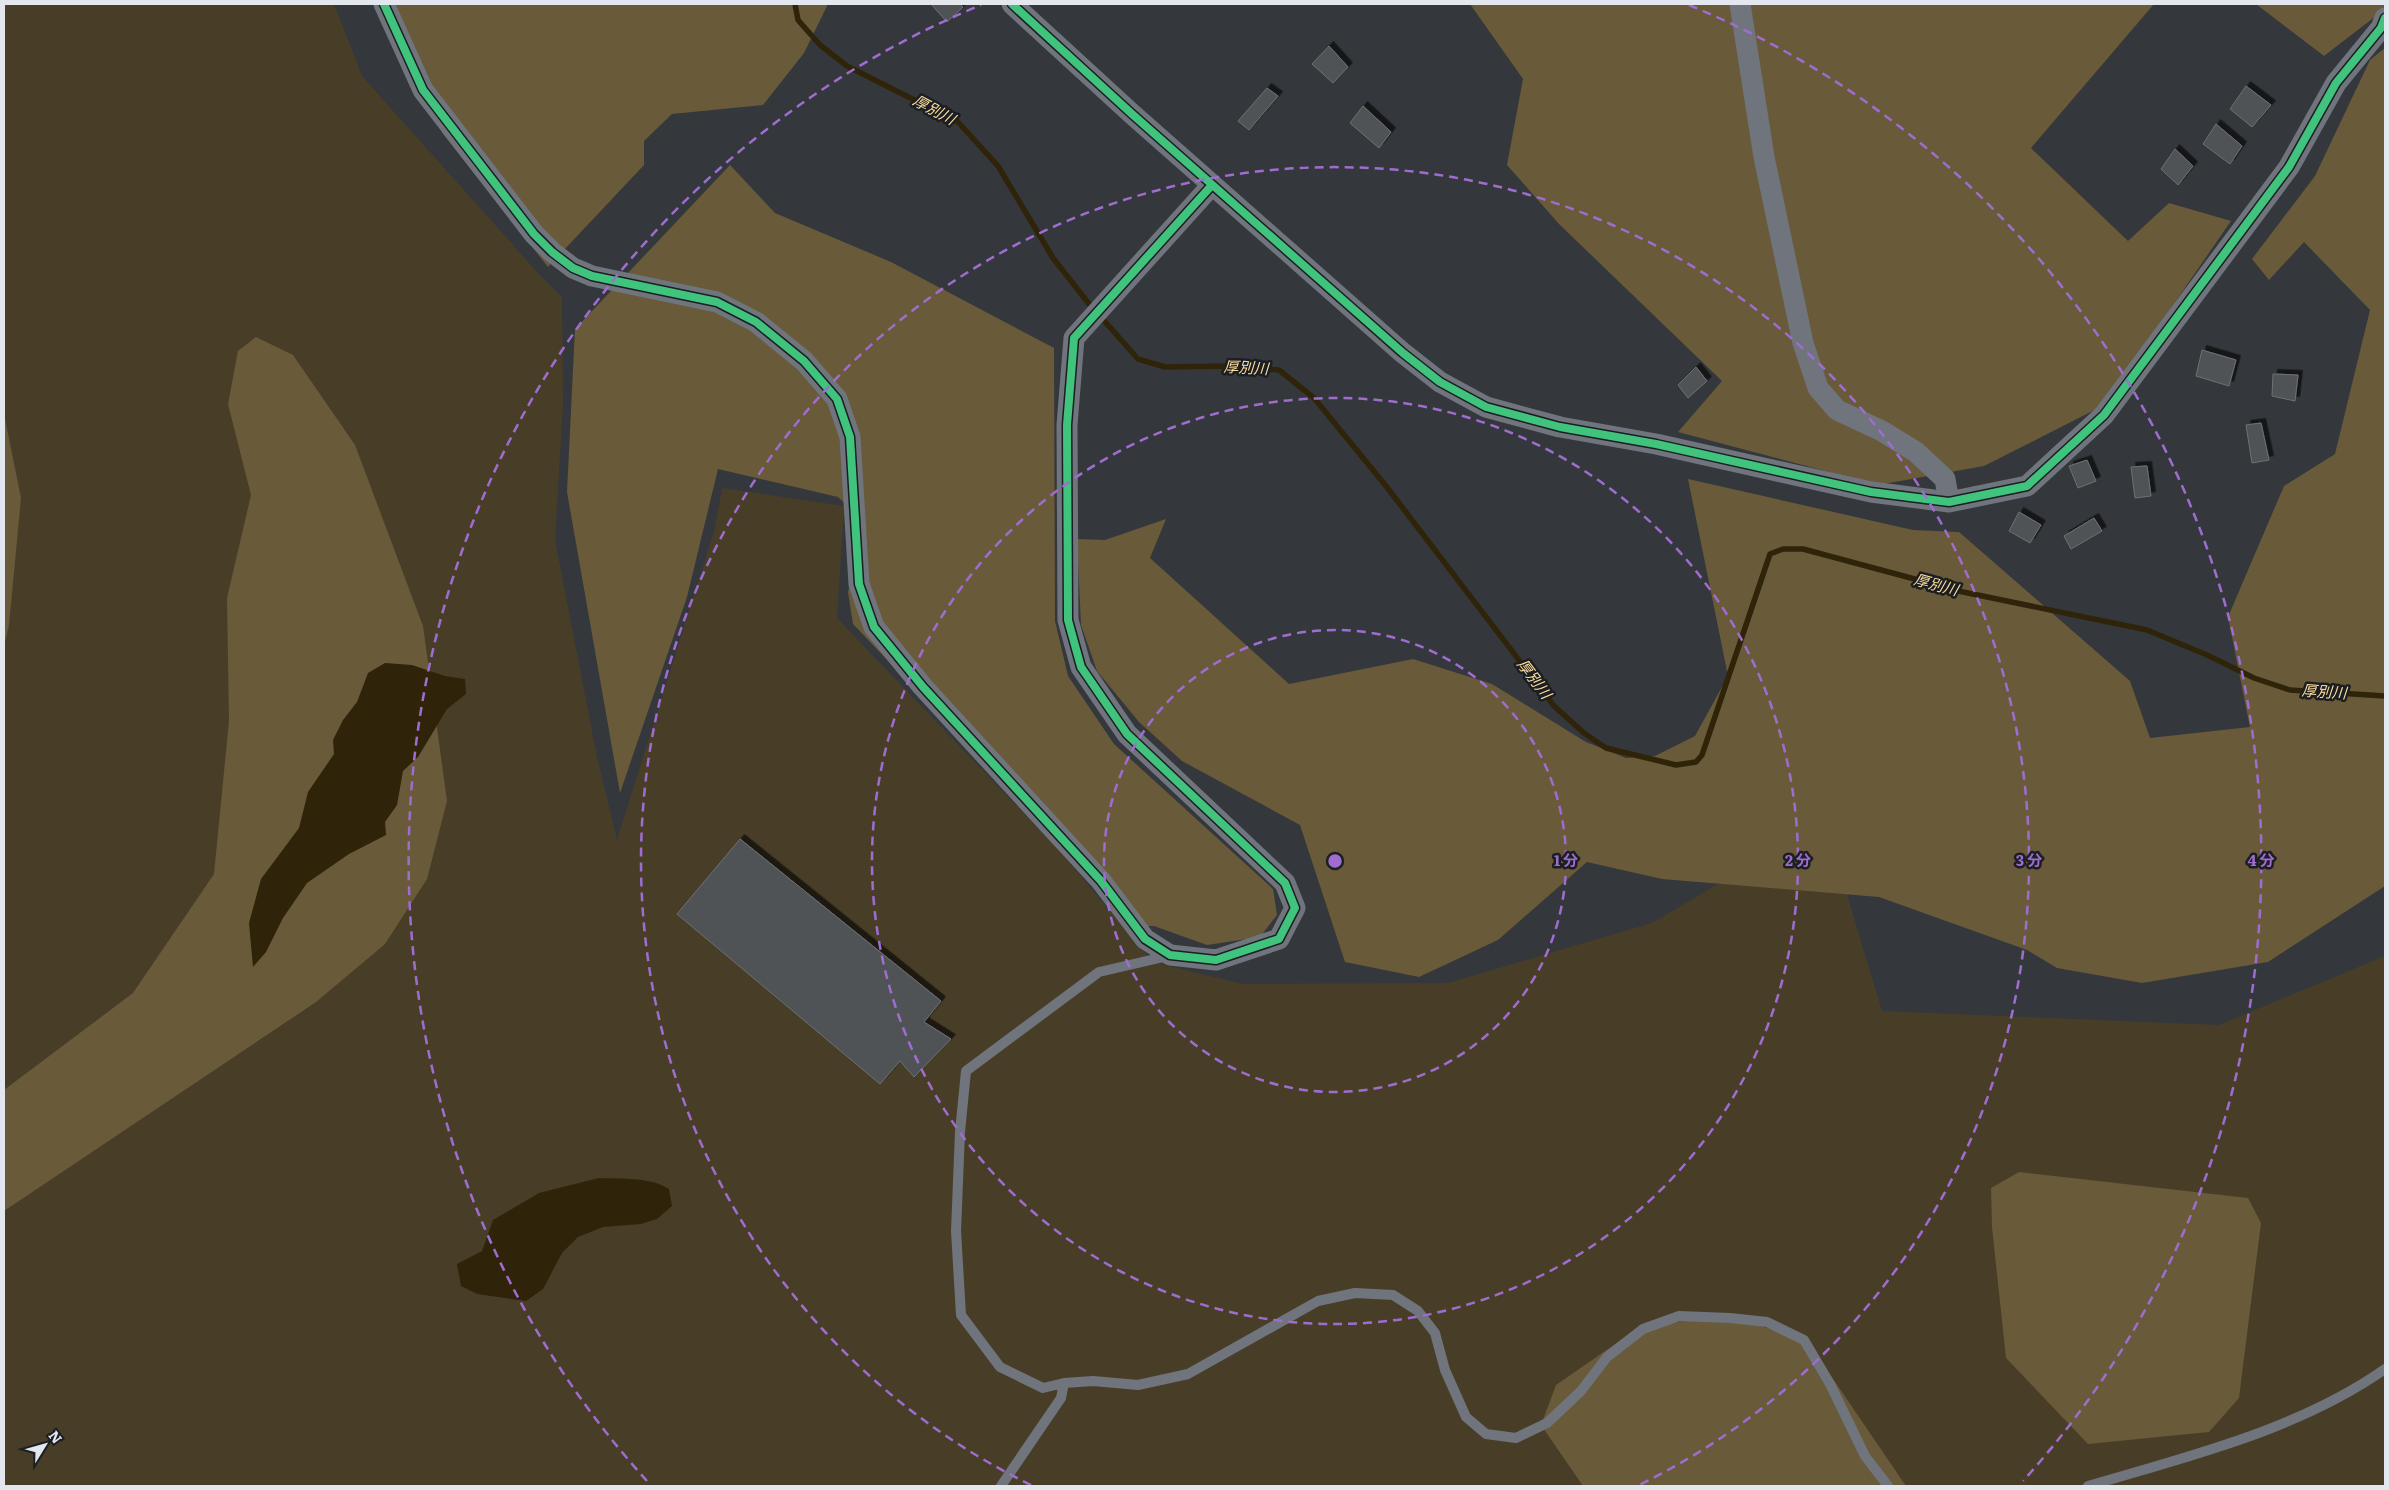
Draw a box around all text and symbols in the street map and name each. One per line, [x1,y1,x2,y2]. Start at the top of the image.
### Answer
water label: 厚別川 [909,88,962,130]
water label: 厚別川 [1223,354,1271,379]
water label: 厚別川 [1912,567,1963,601]
water label: 厚別川 [1512,653,1559,705]
water label: 厚別川 [2301,677,2349,704]
text: 1 分 [1554,848,1578,871]
text: 2 分 [1785,848,1811,871]
text: 3 分 [2016,848,2042,871]
text: 4 分 [2247,848,2275,871]
centre of rings [1326,852,1344,870]
north arrow [20,1420,70,1470]
text: N [45,1426,68,1447]

